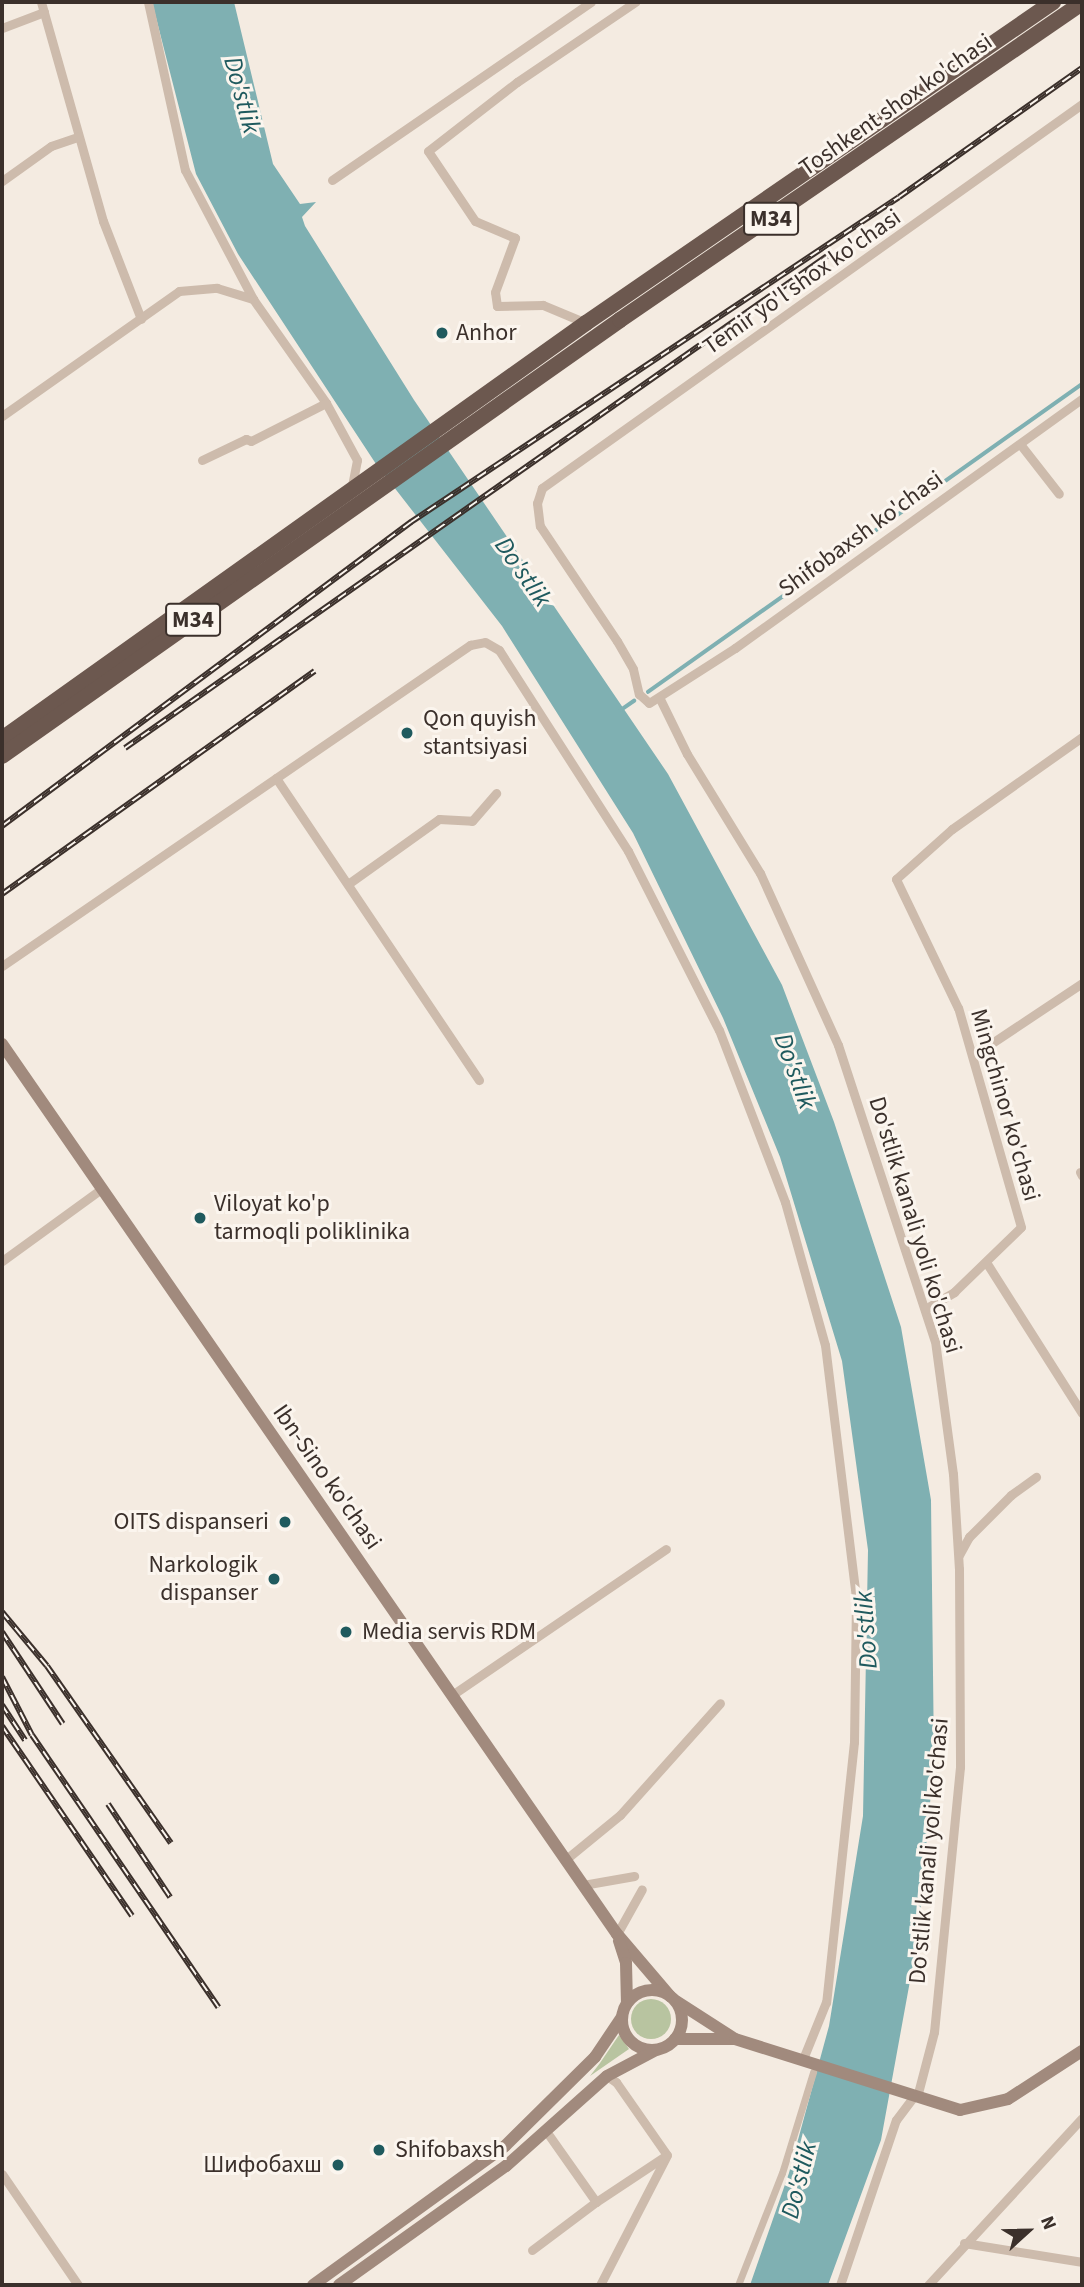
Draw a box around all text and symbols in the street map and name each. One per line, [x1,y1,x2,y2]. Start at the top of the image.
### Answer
street label: Toshkent shox ko'chasi [794,28,998,182]
water label: Do'stlik [217,53,267,137]
road number: M34 [743,200,799,238]
street label: Temir yo'l shox ko'chasi [698,203,906,361]
place label: Anhor [456,319,517,347]
marker: Anhor [434,325,450,341]
street label: Shifobaxsh ko'chasi [773,465,949,603]
water label: Do'stlik [488,531,558,613]
road number: M34 [165,600,221,640]
place label: Qon quyish stantsiyasi [423,705,536,761]
marker: Qon quyish stantsiyasi [397,723,417,743]
street label: Mingchinor ko'chasi [964,1006,1046,1204]
water label: Do'stlik [767,1029,823,1113]
street label: Do'stlik kanali yoli ko'chasi [862,1093,968,1357]
place label: Viloyat ko'p tarmoqli poliklinika [214,1190,410,1246]
marker: Viloyat ko'p tarmoqli poliklinika [192,1210,208,1226]
street label: Ibn-Sino ko'chasi [266,1399,388,1555]
place label: OITS dispanseri [114,1508,269,1536]
marker: OITS dispanseri [275,1512,295,1532]
place label: Narkologik dispanser [149,1551,258,1607]
marker: Narkologik dispanser [264,1569,284,1589]
water label: Do'stlik [848,1590,884,1670]
place label: Media servis RDM [362,1618,536,1646]
marker: Media servis RDM [336,1622,356,1642]
street label: Do'stlik kanali yoli ko'chasi [903,1717,955,1985]
place label: Shifobaxsh [395,2136,505,2164]
water label: Do'stlik [774,2138,824,2222]
marker: Shifobaxsh [369,2140,389,2160]
place label: Шифобахш [203,2151,322,2179]
marker: Шифобахш [328,2155,348,2175]
north arrow [993,2196,1063,2266]
text: N [1033,2212,1063,2234]

